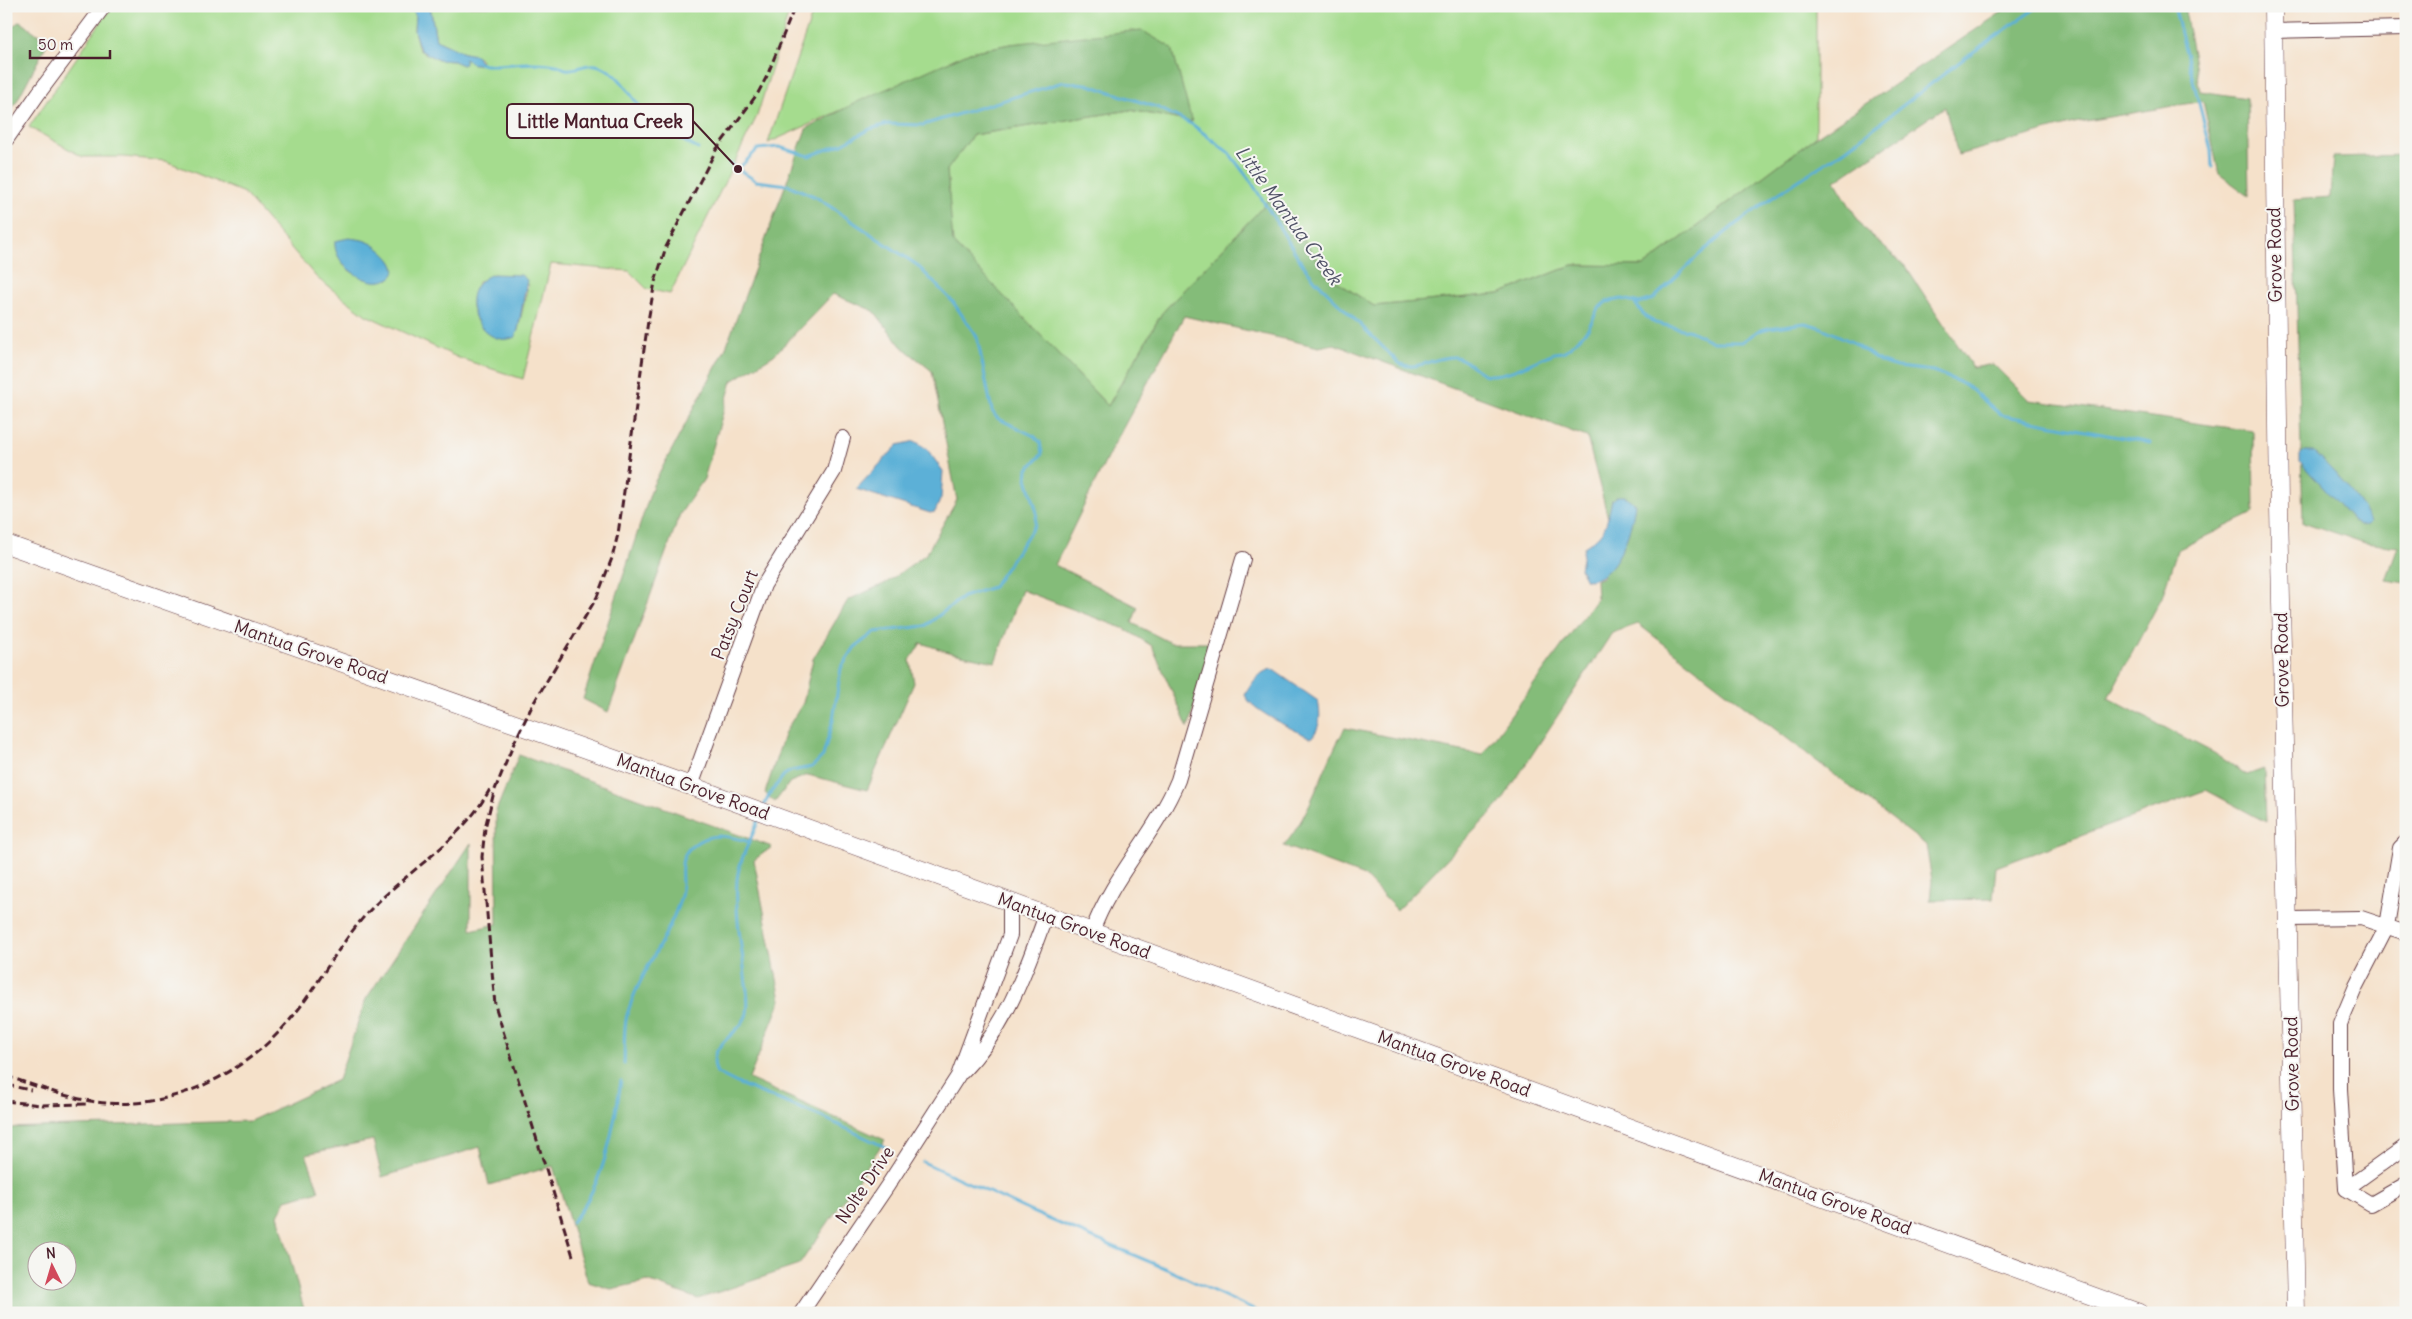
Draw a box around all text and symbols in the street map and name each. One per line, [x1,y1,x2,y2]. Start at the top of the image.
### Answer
scale bar [30,28,110,60]
text: 50 m [38,35,73,54]
callout: Little Mantua Creek [507,104,693,138]
text: Little Mantua Creek [517,109,683,133]
water label: Little Mantua Creek [1231,141,1348,290]
street label: Grove Road [2262,207,2287,303]
street label: Patsy Court [706,566,763,663]
street label: Grove Road [2269,612,2294,708]
street label: Mantua Grove Road [231,614,392,689]
street label: Mantua Grove Road [613,748,773,825]
street label: Mantua Grove Road [994,887,1154,964]
street label: Grove Road [2279,1016,2304,1112]
street label: Mantua Grove Road [1374,1025,1534,1102]
street label: Nolte Drive [830,1141,899,1228]
street label: Mantua Grove Road [1755,1163,1915,1240]
north arrow [28,1242,78,1292]
text: N [45,1244,56,1262]

